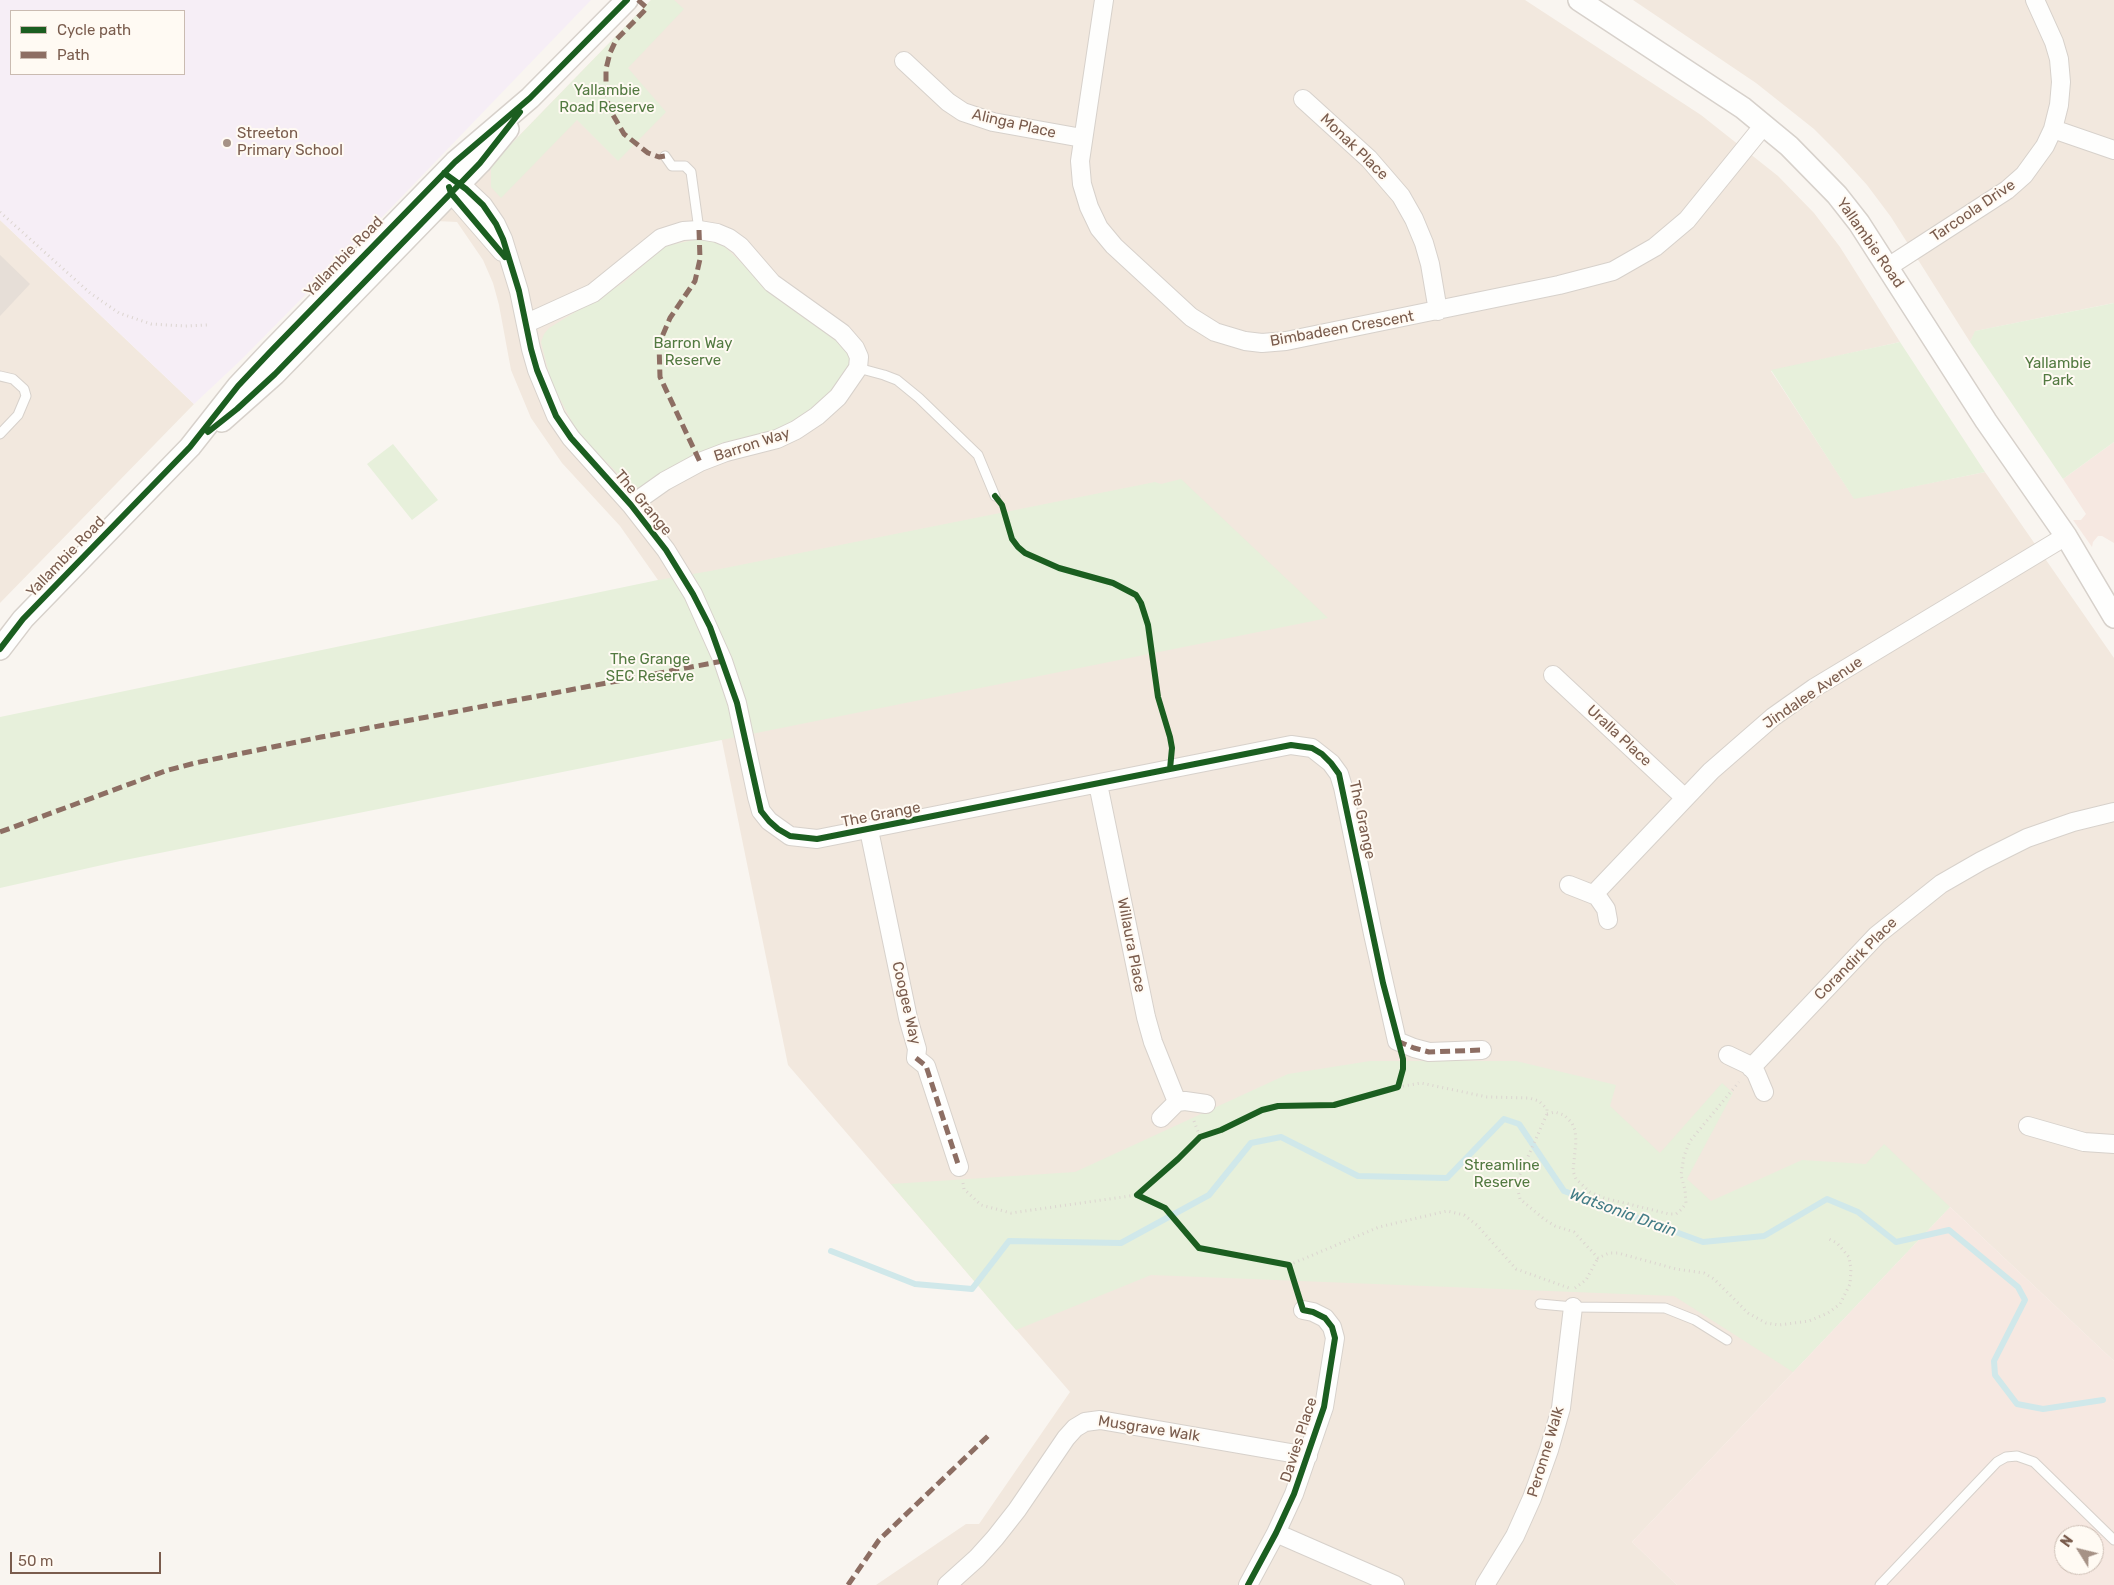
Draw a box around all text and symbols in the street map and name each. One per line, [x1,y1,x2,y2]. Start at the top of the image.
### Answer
legend [10,10,185,75]
text: Cycle path [57,21,131,39]
text: Path [57,46,90,64]
park label: Yallambie Road Reserve [559,82,655,117]
street label: Alinga Place [970,106,1058,142]
street label: Monak Place [1316,110,1392,184]
place label: Streeton Primary School [237,125,343,160]
marker: Streeton Primary School [221,137,233,149]
street label: Tarcoola Drive [1927,176,2019,246]
street label: Yallambie Road [1832,195,1908,291]
street label: Yallambie Road [301,213,387,301]
street label: Bimbadeen Crescent [1269,307,1415,351]
park label: Barron Way Reserve [653,335,733,370]
park label: Yallambie Park [2025,355,2091,390]
street label: Barron Way [712,424,792,466]
street label: The Grange [610,467,676,539]
street label: Yallambie Road [23,513,109,601]
park label: The Grange SEC Reserve [606,651,694,686]
street label: Jindalee Avenue [1760,653,1866,733]
street label: Uralla Place [1583,702,1655,770]
street label: The Grange [1345,779,1379,861]
street label: The Grange [840,799,922,831]
street label: Willaura Place [1113,896,1149,994]
street label: Corandirk Place [1811,914,1901,1004]
street label: Coogee Way [888,960,924,1046]
park label: Streamline Reserve [1464,1157,1540,1192]
water label: Watsonia Drain [1567,1185,1679,1241]
street label: Davies Place [1277,1395,1321,1485]
street label: Peronne Walk [1524,1405,1568,1499]
street label: Musgrave Walk [1097,1412,1201,1446]
north arrow [2054,1525,2104,1575]
text: N [2057,1532,2077,1551]
scale bar [12,1542,164,1574]
text: 50 m [18,1552,53,1570]

